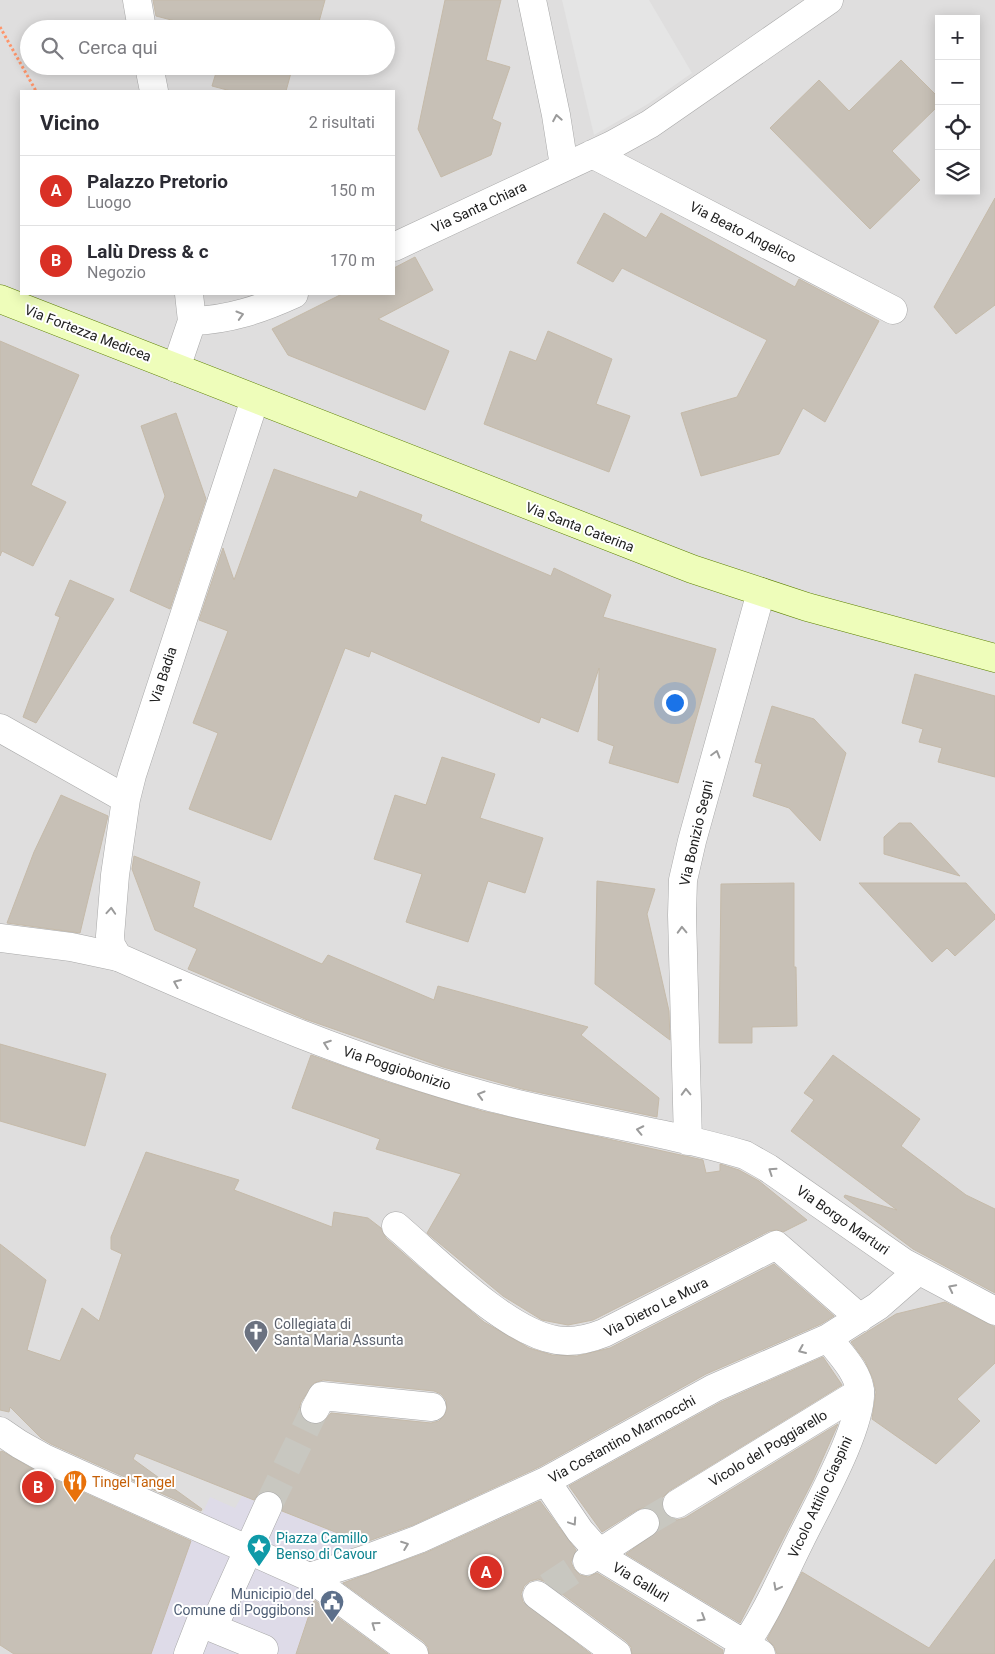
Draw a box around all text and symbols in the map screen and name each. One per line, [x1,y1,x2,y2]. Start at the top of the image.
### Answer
map controls [935,15,980,195]
button: + [935,15,980,60]
search box [20,20,395,75]
icon: search [38,34,66,62]
text: Cerca qui [78,36,158,59]
button: − [935,60,980,105]
button: locate [935,105,980,150]
text: Vicino [40,111,99,135]
text: 2 risultati [309,113,375,132]
one-way arrow [552,114,562,123]
button: layers [935,150,980,195]
text: Palazzo Pretorio [87,170,228,193]
street label: Via Santa Chiara [429,178,529,236]
text: A [51,181,61,200]
text: 150 m [330,181,375,200]
text: Luogo [87,193,131,212]
street label: Via Beato Angelico [687,198,799,266]
text: Lalù Dress & c [87,240,209,263]
text: B [51,251,61,270]
text: 170 m [330,251,375,270]
text: Negozio [87,263,146,282]
street label: Via Fortezza Medicea [22,301,154,365]
one-way arrow [236,310,244,320]
street label: Via Santa Caterina [523,499,637,555]
street label: Via Badia [146,645,180,705]
your location [662,690,688,716]
one-way arrow [710,749,721,758]
street label: Via Bonizio Segni [676,779,716,887]
one-way arrow [106,906,117,914]
one-way arrow [677,925,687,933]
one-way arrow [173,978,181,988]
one-way arrow [323,1040,332,1050]
street label: Via Poggiobonizio [341,1043,453,1093]
one-way arrow [681,1088,691,1096]
one-way arrow [478,1090,486,1100]
one-way arrow [635,1125,644,1136]
one-way arrow [768,1167,777,1177]
street label: Via Borgo Marturi [794,1182,892,1258]
street label: Via Dietro Le Mura [601,1274,711,1340]
one-way arrow [948,1284,957,1294]
place label: Collegiata di Santa Maria Assunta [274,1316,404,1348]
church icon: Collegiata di Santa Maria Assunta [243,1319,269,1353]
one-way arrow [798,1343,807,1354]
street label: Via Costantino Marmocchi [546,1392,698,1486]
street label: Vicolo del Poggiarello [706,1406,830,1490]
street label: Vicolo Attilio Ciaspini [785,1434,855,1560]
pin: B [22,1468,54,1506]
restaurant icon: Tingel Tangel [62,1469,88,1503]
place label: Tingel Tangel [92,1474,175,1490]
one-way arrow [567,1517,577,1526]
place label: Piazza Camillo Benso di Cavour [276,1530,377,1562]
place icon: Piazza Camillo Benso di Cavour [246,1533,272,1567]
one-way arrow [400,1540,409,1551]
pin: A [470,1553,502,1591]
street label: Via Gallurì [610,1559,672,1605]
one-way arrow [773,1582,783,1591]
place label: Municipio del Comune di Poggibonsi [173,1586,314,1618]
public building icon: Municipio del Comune di Poggibonsi [319,1589,345,1623]
one-way arrow [696,1612,705,1622]
one-way arrow [371,1622,381,1631]

